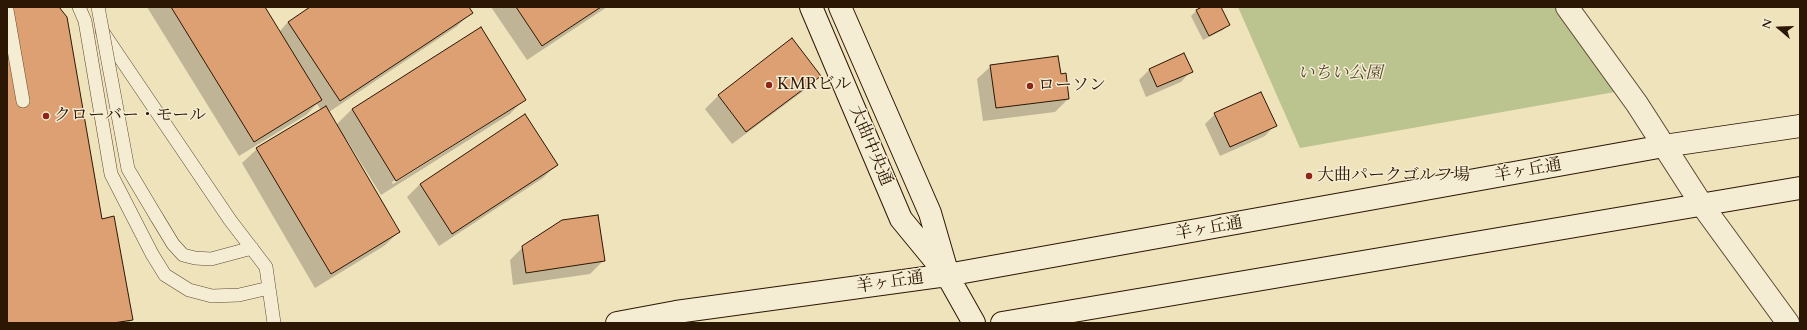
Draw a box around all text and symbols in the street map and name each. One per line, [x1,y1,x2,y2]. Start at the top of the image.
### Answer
north arrow [1759,8,1799,48]
text: N [1759,17,1776,31]
park label: いちい公園 [1298,64,1382,84]
place label: KMRビル [777,75,851,95]
place label: ローソン [1038,76,1106,96]
marker: KMRビル [764,80,774,90]
marker: ローソン [1025,81,1035,91]
street label: 大曲中央通 [844,103,896,189]
place label: クローバー・モール [54,106,206,126]
marker: クローバー・モール [41,111,51,121]
street label: 羊ヶ丘通 [1493,155,1563,187]
place label: 大曲パークゴルフ場 [1317,166,1470,186]
marker: 大曲パークゴルフ場 [1304,171,1314,181]
street label: 羊ヶ丘通 [1174,213,1244,245]
street label: 羊ヶ丘通 [855,268,925,298]

